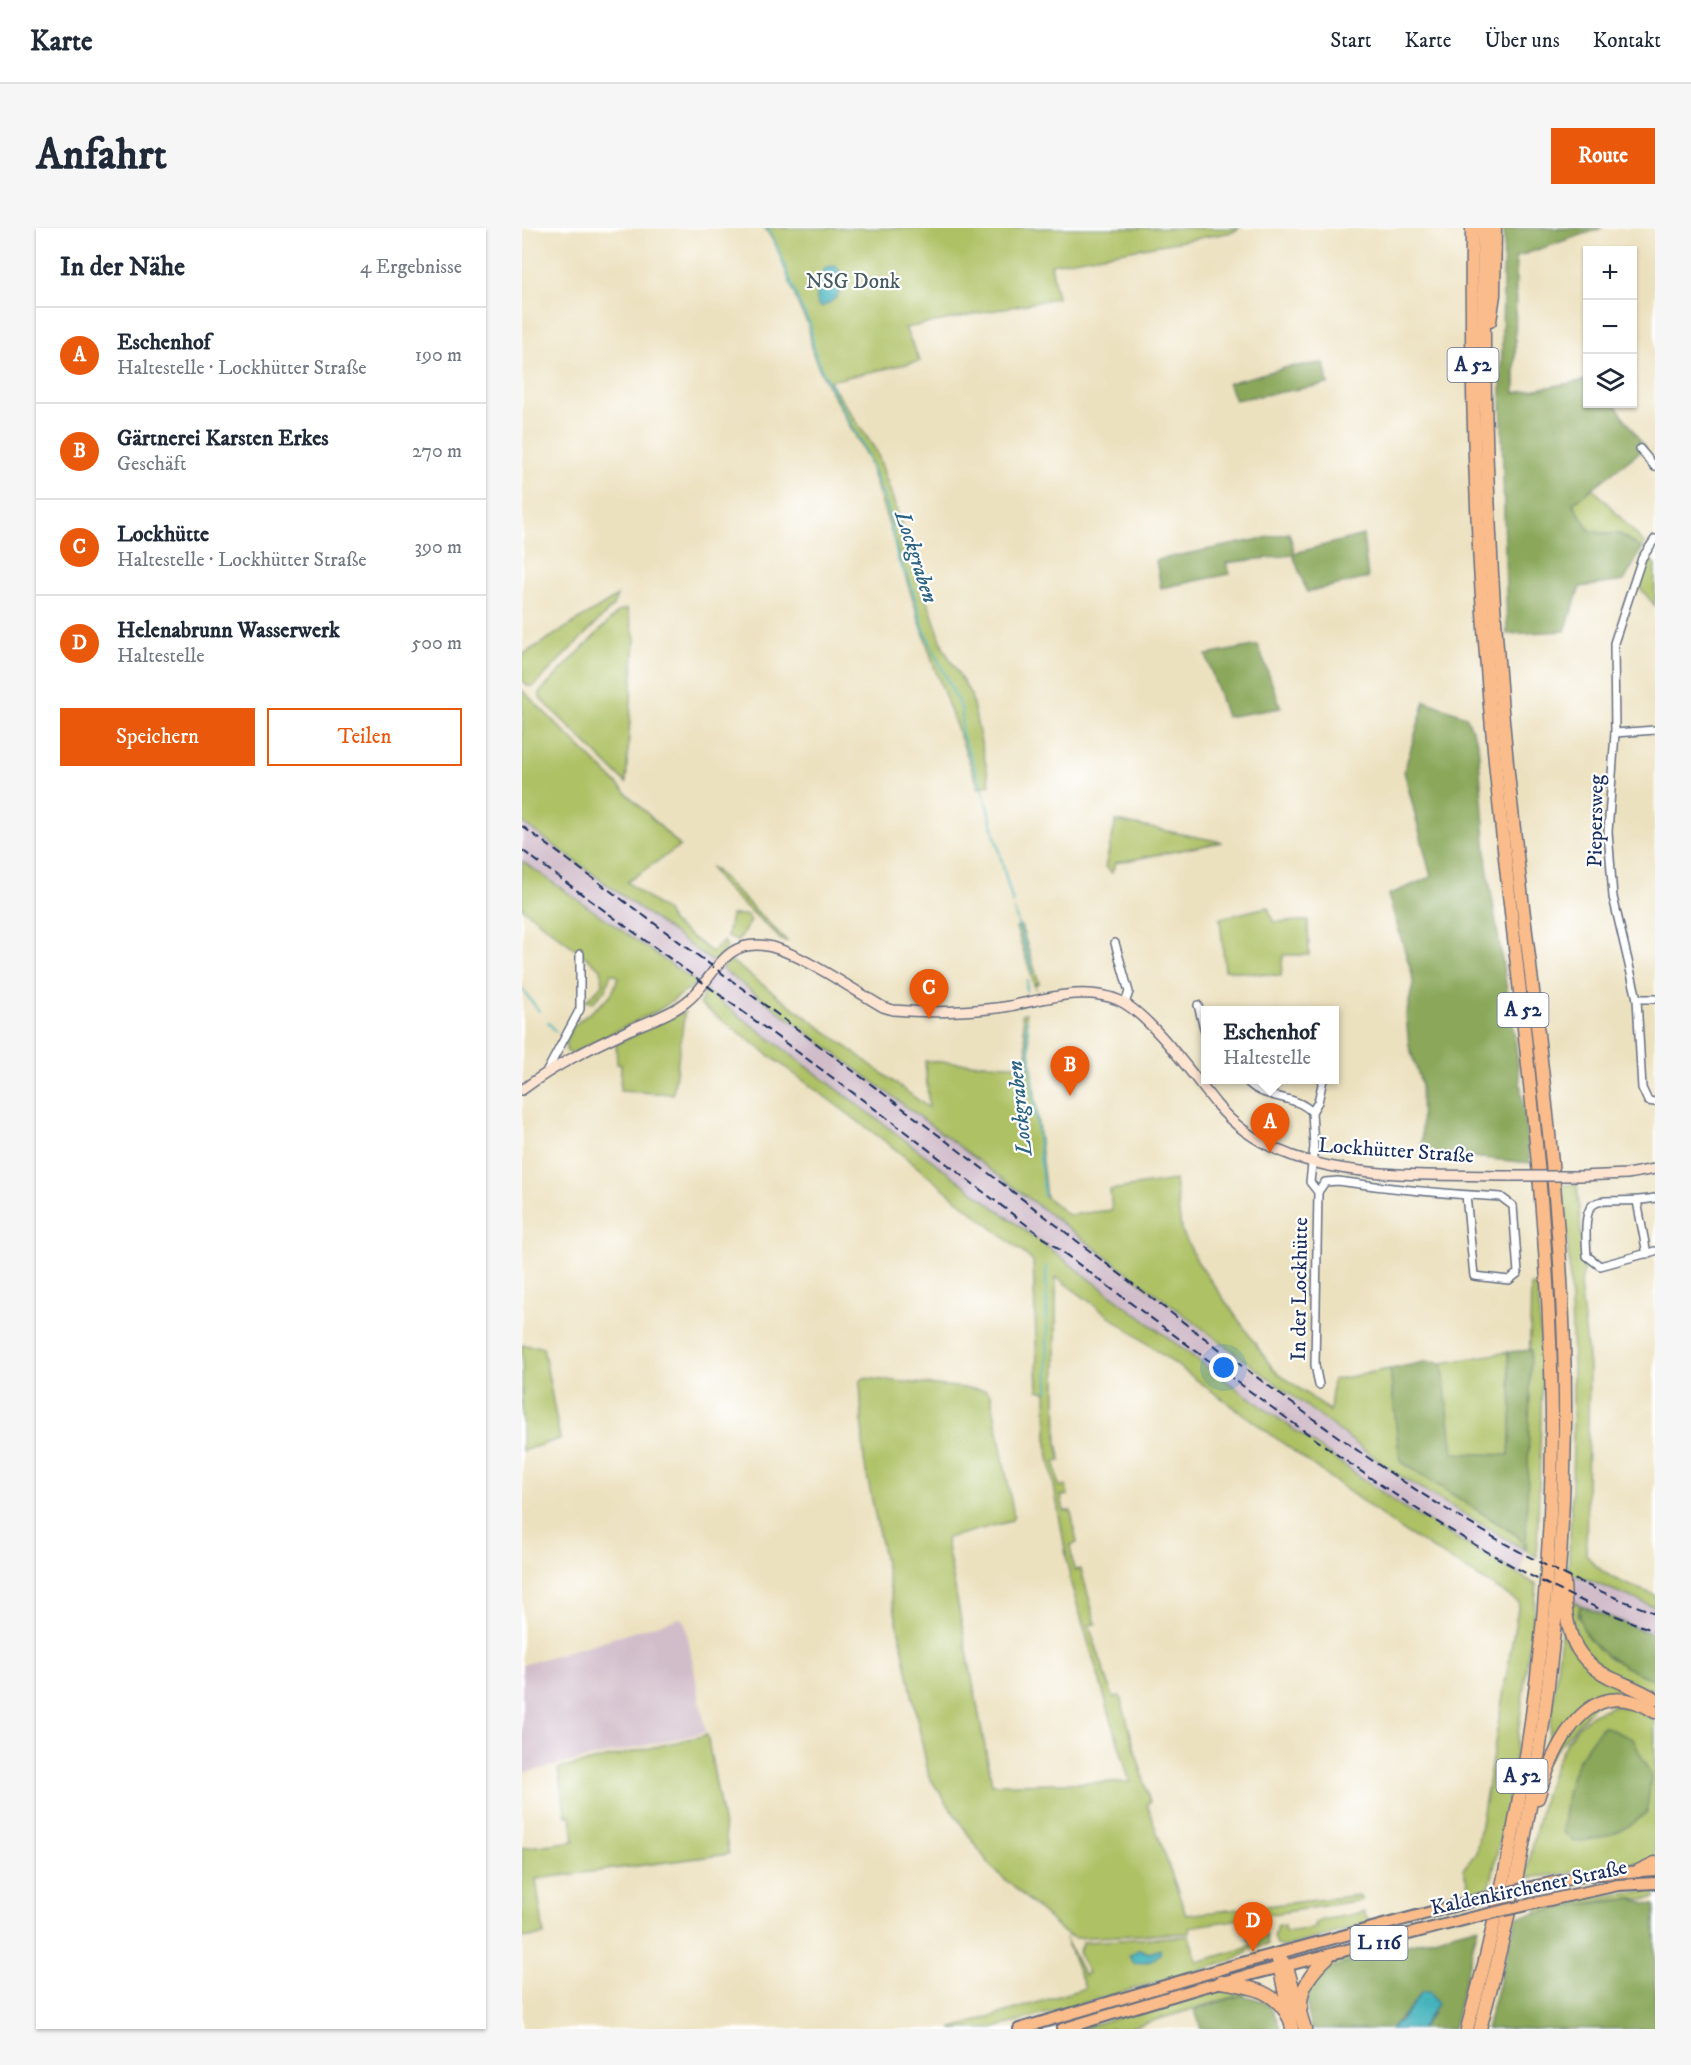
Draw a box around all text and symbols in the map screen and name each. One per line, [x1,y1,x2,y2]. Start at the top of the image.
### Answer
text: Karte [30,24,93,59]
text: Start [1330,28,1372,54]
text: Karte [1405,28,1451,54]
text: Über uns [1484,28,1560,54]
text: Kontakt [1593,28,1661,54]
button: Route [1551,128,1655,184]
text: Anfahrt [36,130,167,182]
map controls [1583,246,1637,408]
button: + [1583,246,1637,300]
text: In der Nähe [60,251,185,284]
text: 4 Ergebnisse [360,255,462,280]
park label: NSG Donk [806,269,901,295]
button: − [1583,300,1637,354]
text: Eschenhof [117,329,211,356]
text: A [73,343,86,368]
text: 190 m [415,343,462,368]
road number: A 52 [1448,348,1498,382]
button: layers [1583,354,1637,408]
text: Haltestelle · Lockhütter Straße [117,356,367,381]
text: Gärtnerei Karsten Erkes [117,425,329,452]
text: B [73,439,86,464]
text: 270 m [412,439,462,464]
text: Geschäft [117,452,186,477]
water label: Lockgraben [888,506,944,607]
text: Lockhütte [117,521,209,548]
text: C [73,535,86,560]
text: 390 m [414,535,462,560]
text: Haltestelle · Lockhütter Straße [117,548,367,573]
text: Helenabrunn Wasserwerk [117,617,340,644]
text: D [72,631,87,656]
text: 500 m [411,631,462,656]
text: Haltestelle [117,644,205,669]
button: Speichern [60,708,255,766]
button: Teilen [267,708,462,766]
street label: Piepersweg [1582,774,1610,868]
pin: C [910,970,948,1019]
road number: A 52 [1498,993,1548,1027]
popup [1201,1006,1339,1084]
text: Eschenhof [1223,1019,1317,1046]
pin: B [1050,1046,1090,1096]
text: Haltestelle [1223,1046,1311,1071]
water label: Lockgraben [1002,1059,1039,1159]
pin: A [1250,1104,1290,1153]
street label: Lockhütter Straße [1317,1133,1475,1169]
street label: In der Lockhütte [1286,1217,1314,1361]
your location [1209,1353,1238,1382]
road number: A 52 [1496,1759,1548,1793]
street label: Kaldenkirchener Straße [1428,1854,1630,1922]
pin: D [1234,1902,1272,1952]
road number: L 116 [1350,1926,1408,1960]

